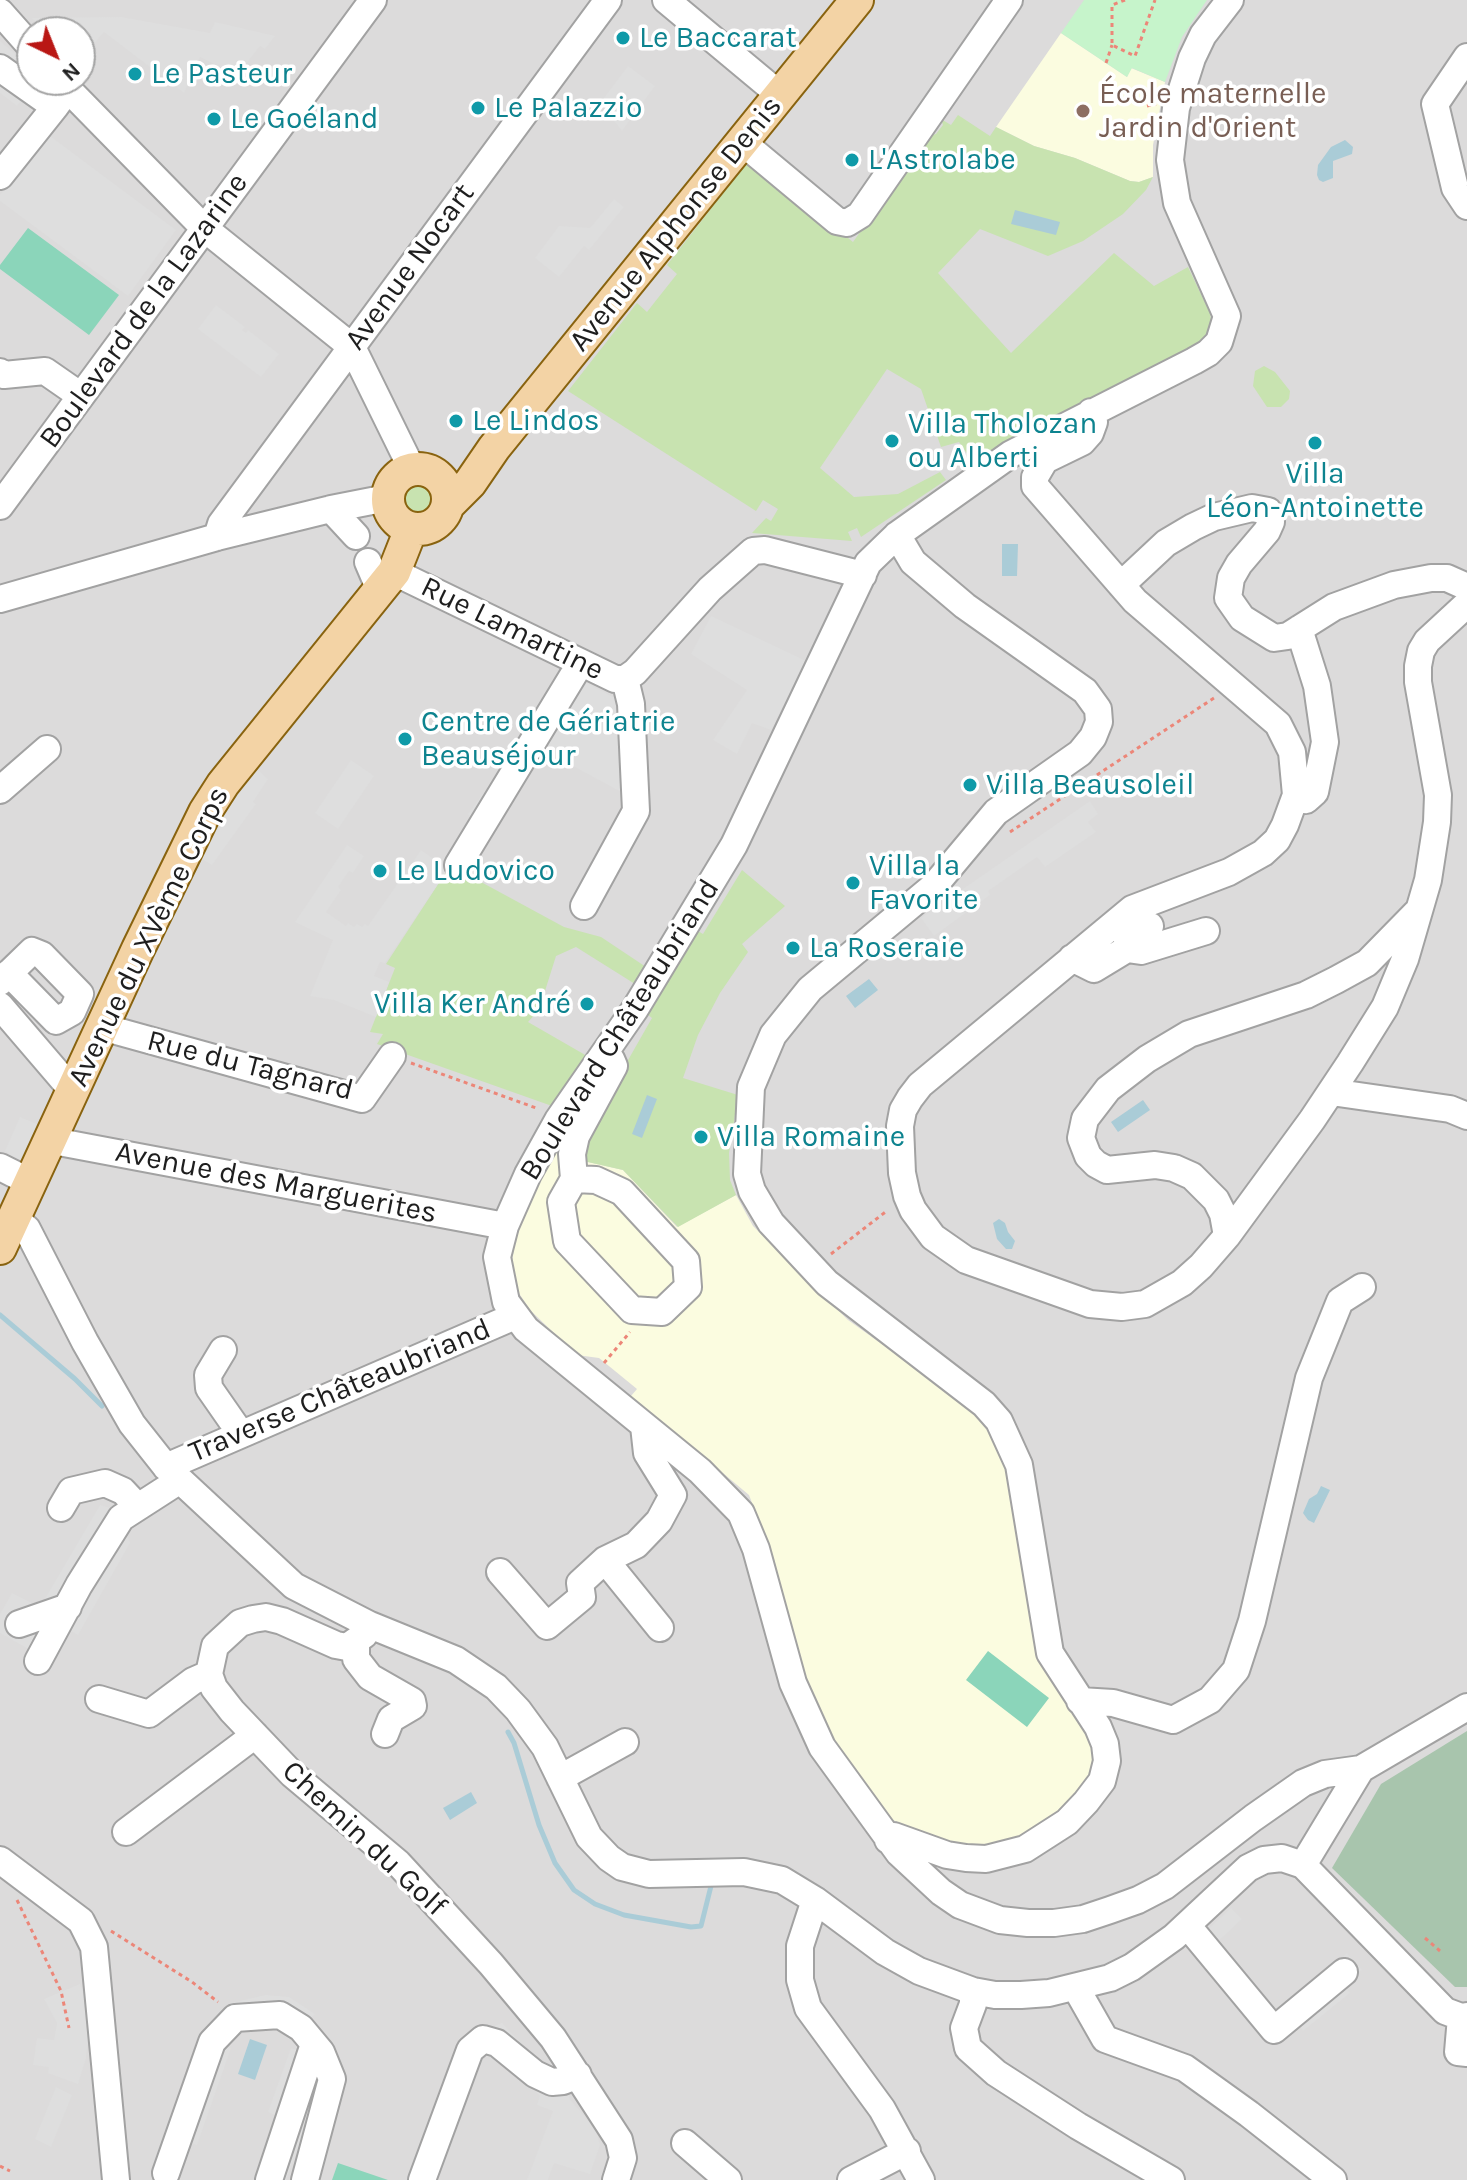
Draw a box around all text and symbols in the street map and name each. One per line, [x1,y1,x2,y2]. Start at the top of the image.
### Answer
north arrow [16,16,96,96]
place label: Le Baccarat [639,20,797,56]
marker: Le Baccarat [614,29,632,47]
place label: Le Pasteur [151,56,292,92]
text: N [56,57,86,87]
marker: Le Pasteur [126,65,144,83]
place label: École maternelle Jardin d'Orient [1099,76,1326,146]
street label: Avenue Alphonse Denis [562,89,790,359]
place label: Le Palazzio [494,90,642,126]
marker: Le Palazzio [469,99,487,117]
place label: Le Goéland [230,101,378,137]
marker: École maternelle Jardin d'Orient [1074,102,1092,120]
marker: Le Goéland [205,110,223,128]
place label: L'Astrolabe [868,142,1016,178]
marker: L'Astrolabe [843,151,861,169]
street label: Boulevard de la Lazarine [32,166,256,456]
street label: Avenue Nocart [338,177,482,357]
place label: Le Lindos [472,403,600,439]
place label: Villa Tholozan ou Alberti [908,406,1097,476]
marker: Le Lindos [447,412,465,430]
marker: Villa Tholozan ou Alberti [883,432,901,450]
marker: Villa Léon-Antoinette [1306,434,1324,452]
place label: Villa Léon-Antoinette [1206,456,1424,526]
street label: Rue Lamartine [415,569,609,689]
place label: Centre de Gériatrie Beauséjour [421,704,675,774]
marker: Centre de Gériatrie Beauséjour [396,730,414,748]
place label: Villa Beausoleil [986,767,1194,803]
marker: Villa Beausoleil [961,776,979,794]
street label: Avenue du XVème Corps [61,781,237,1093]
place label: Villa la Favorite [869,848,978,918]
place label: Le Ludovico [396,853,555,889]
marker: Le Ludovico [371,862,389,880]
street label: Boulevard Châteaubriand [512,873,728,1187]
marker: Villa la Favorite [844,874,862,892]
place label: La Roseraie [809,930,964,966]
marker: La Roseraie [784,939,802,957]
place label: Villa Ker André [374,986,571,1022]
marker: Villa Ker André [578,995,596,1013]
street label: Rue du Tagnard [143,1023,357,1109]
place label: Villa Romaine [717,1119,905,1155]
marker: Villa Romaine [692,1128,710,1146]
street label: Avenue des Marguerites [112,1134,440,1232]
street label: Traverse Châteaubriand [184,1311,496,1471]
street label: Chemin du Golf [274,1754,454,1924]

